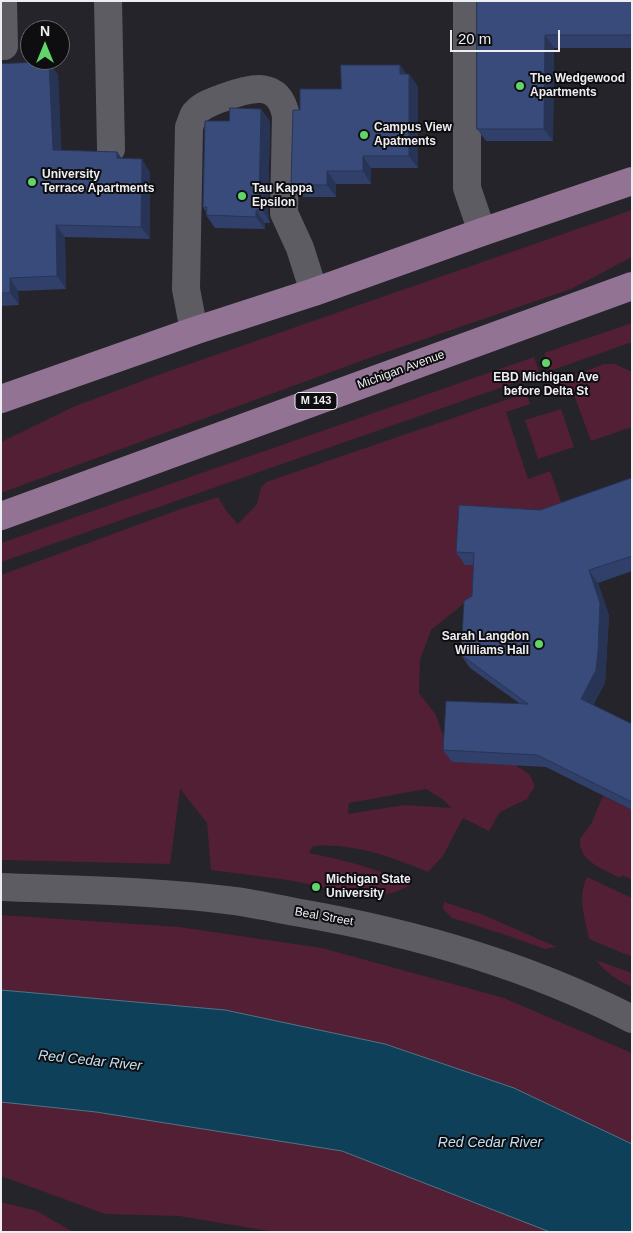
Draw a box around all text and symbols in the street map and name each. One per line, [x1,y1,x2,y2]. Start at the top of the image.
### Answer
north arrow [20,20,70,70]
scale bar [453,20,563,52]
text: N [40,23,50,39]
text: 20 m [458,30,491,47]
place label: The Wedgewood Apartments [530,72,625,100]
marker: The Wedgewood Apartments [514,80,526,92]
place label: Campus View Apatments [374,121,452,149]
marker: Campus View Apatments [358,129,370,141]
place label: University Terrace Apartments [42,168,154,196]
marker: University Terrace Apartments [26,176,38,188]
place label: Tau Kappa Epsilon [252,182,312,210]
marker: Tau Kappa Epsilon [236,190,248,202]
street label: Michigan Avenue [355,348,447,392]
marker: EBD Michigan Ave before Delta St [540,357,552,369]
place label: EBD Michigan Ave before Delta St [493,371,599,399]
road number: M 143 [295,392,337,410]
place label: Sarah Langdon Williams Hall [442,630,529,658]
marker: Sarah Langdon Williams Hall [533,638,545,650]
place label: Michigan State University [326,873,411,901]
marker: Michigan State University [310,881,322,893]
street label: Beal Street [294,905,354,929]
water label: Red Cedar River [37,1047,143,1075]
water label: Red Cedar River [438,1135,542,1151]

